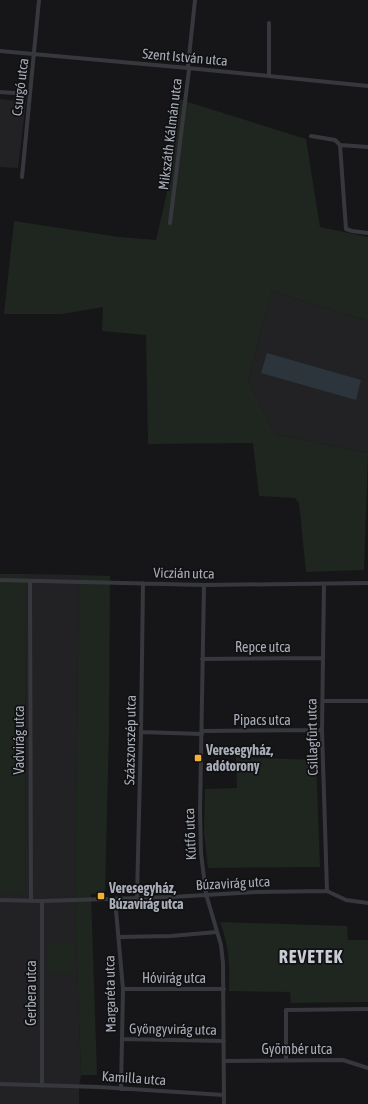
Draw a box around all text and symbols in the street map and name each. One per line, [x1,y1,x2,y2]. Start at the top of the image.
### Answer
street label: Szent István utca [142,45,228,69]
street label: Csurgó utca [9,57,31,117]
street label: Mikszáth Kálmán utca [155,77,185,191]
street label: Viczián utca [153,564,215,582]
street label: Repce utca [235,639,291,655]
street label: Százszorszép utca [121,695,139,785]
street label: Csillagfürt utca [303,698,321,776]
street label: Vadvirág utca [11,705,27,775]
street label: Pipacs utca [233,712,291,728]
place label: Veresegyház, adótorony [205,742,274,774]
marker: Veresegyház, adótorony [193,753,203,763]
street label: Kútfő utca [181,808,199,860]
street label: Búzavirág utca [195,873,271,893]
place label: Veresegyház, Búzavirág utca [108,880,184,912]
marker: Veresegyház, Búzavirág utca [96,891,106,901]
district label: REVETEK [279,946,343,967]
street label: Margaréta utca [101,955,119,1033]
street label: Gerbera utca [23,960,39,1026]
street label: Hóvirág utca [142,970,206,986]
street label: Gyöngyvirág utca [129,1020,217,1038]
street label: Gyömbér utca [261,1041,333,1057]
street label: Kamilla utca [101,1068,167,1088]

